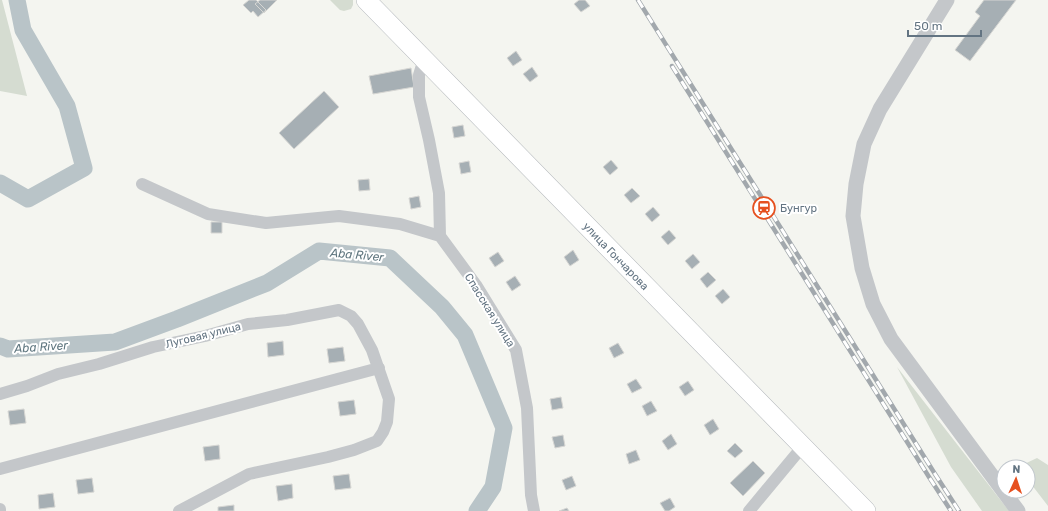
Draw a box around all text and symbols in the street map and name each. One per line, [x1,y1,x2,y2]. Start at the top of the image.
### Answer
scale bar [908,12,981,38]
text: 50 m [914,19,942,33]
station icon: Бунгур [751,195,777,221]
place label: Бунгур [780,202,817,215]
street label: улица Гончарова [580,220,651,293]
water label: Aba River [329,246,385,264]
street label: Спасская улица [462,271,517,349]
street label: Луговая улица [164,320,242,351]
water label: Aba River [13,338,69,356]
north arrow [996,459,1036,499]
text: N [1012,463,1021,476]

